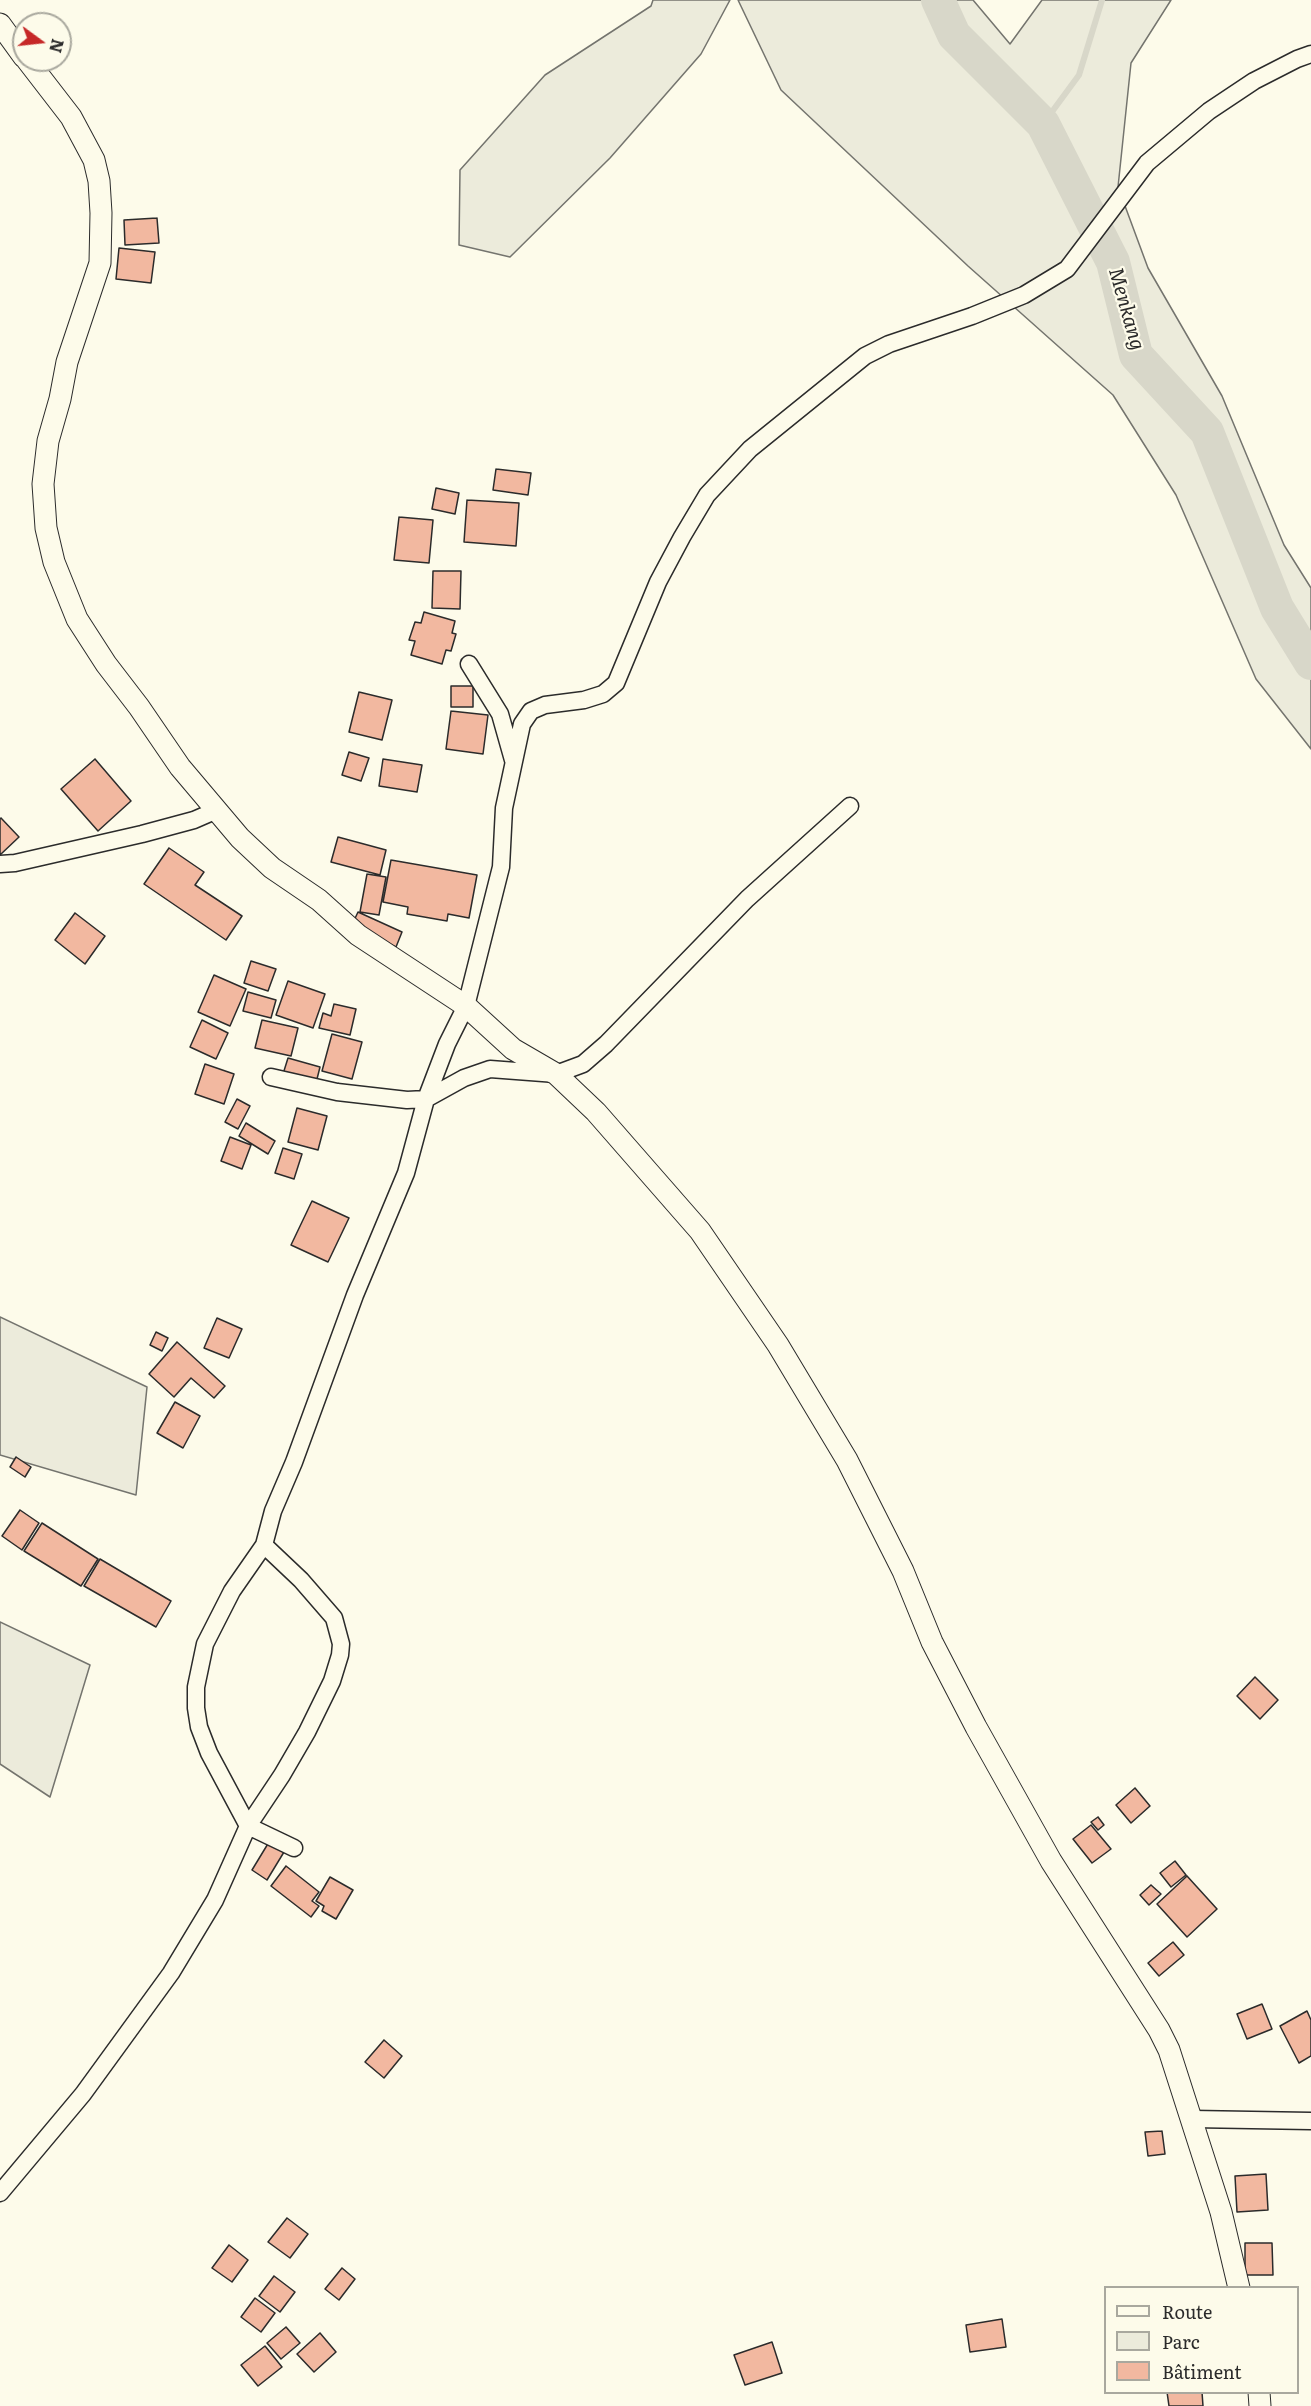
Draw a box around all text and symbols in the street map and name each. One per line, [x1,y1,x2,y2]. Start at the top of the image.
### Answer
north arrow [12,12,72,72]
text: N [44,37,71,56]
water label: Menkang [1103,265,1149,353]
legend [1104,2286,1299,2394]
text: Route [1162,2298,1212,2325]
text: Parc [1162,2328,1200,2355]
text: Bâtiment [1162,2358,1241,2385]

